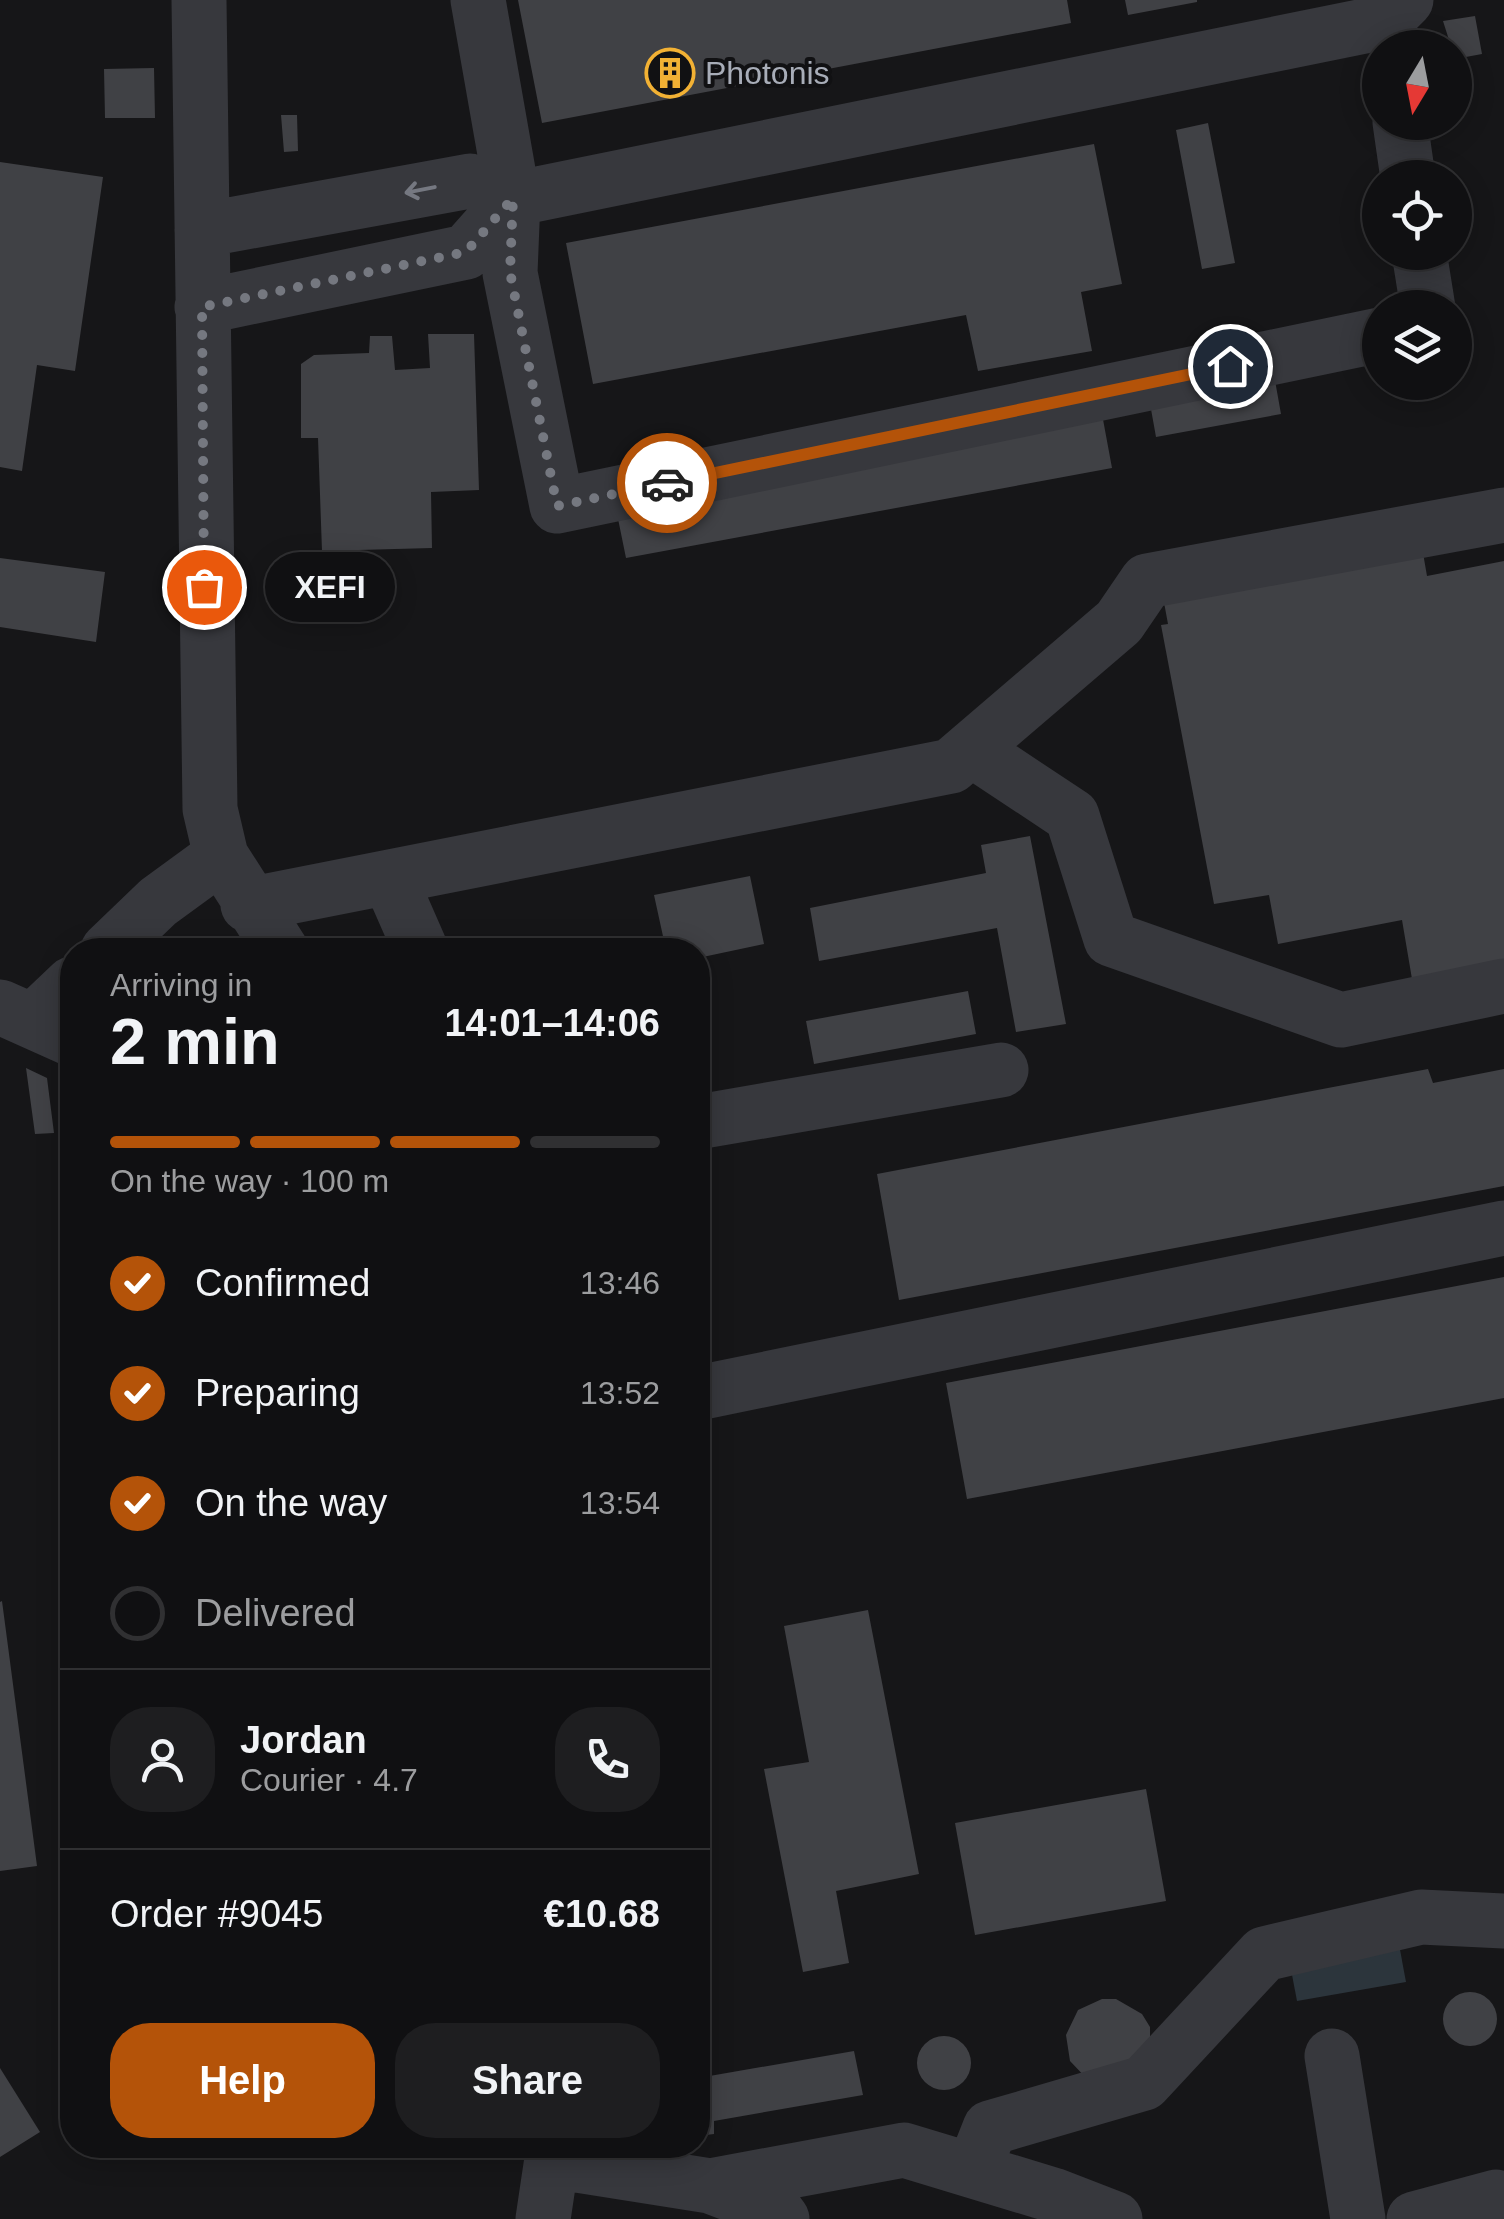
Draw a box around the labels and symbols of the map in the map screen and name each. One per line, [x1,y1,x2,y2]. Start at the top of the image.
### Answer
north arrow [1362,30,1472,140]
building icon: Photonis [644,47,696,99]
place label: Photonis [705,55,830,91]
one-way arrow [404,181,437,200]
pin [1188,324,1273,409]
courier [617,433,717,533]
pin [162,545,247,630]
callout: XEFI [264,552,394,622]

